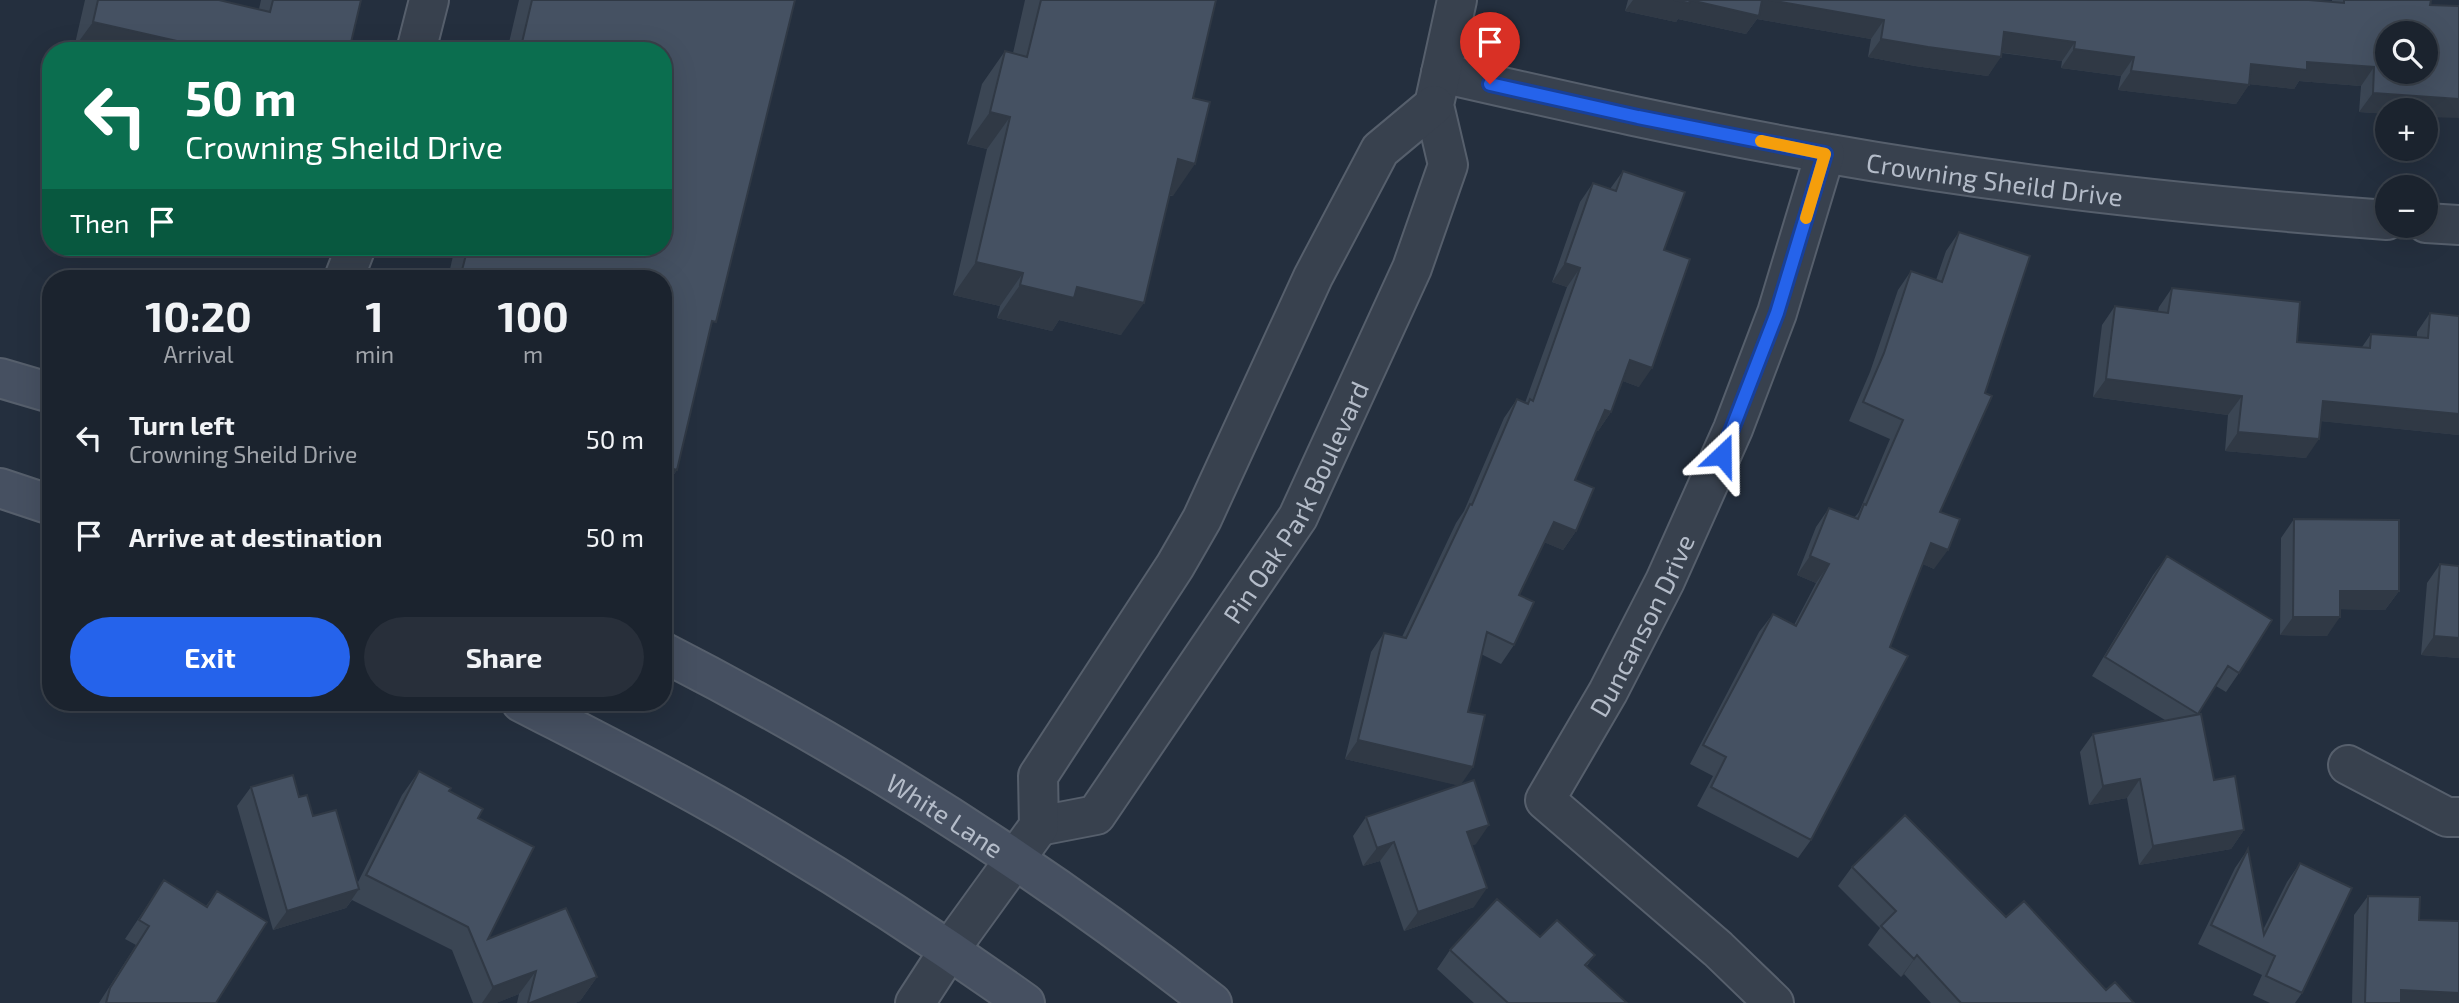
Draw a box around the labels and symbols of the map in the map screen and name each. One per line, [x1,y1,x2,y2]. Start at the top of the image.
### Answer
pin [1460,12.0,1520,84]
street label: Crowning Sheild Drive [1864,145,2125,211]
street label: Pin Oak Park Boulevard [1215,376,1374,629]
position arrow [1685,418,1759,492]
street label: Duncanson Drive [1582,529,1700,722]
street label: White Lane [881,766,1010,863]

